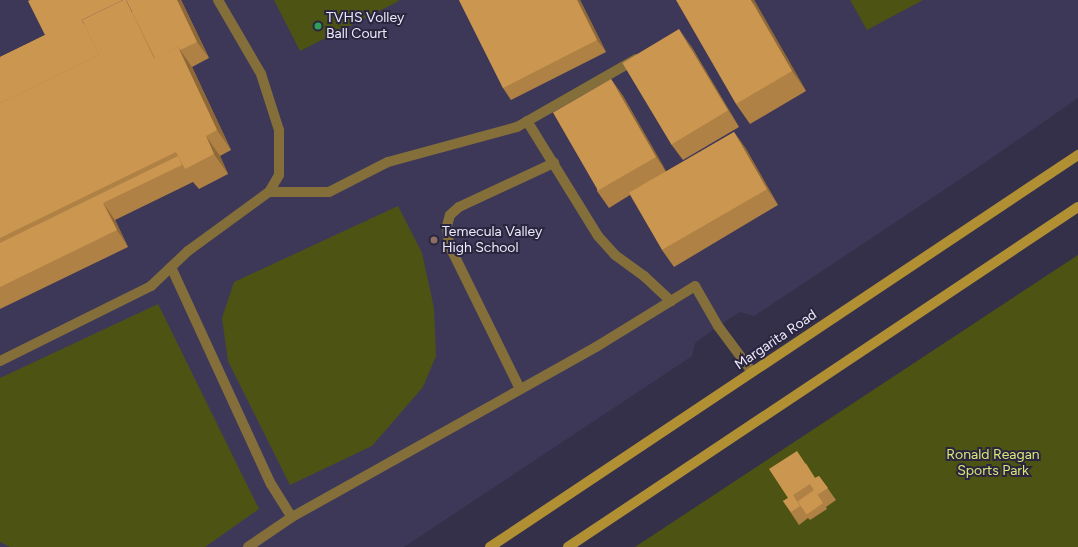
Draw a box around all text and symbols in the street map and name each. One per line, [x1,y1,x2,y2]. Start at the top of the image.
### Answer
place label: TVHS Volley Ball Court [326,10,404,42]
marker: TVHS Volley Ball Court [313,21,323,31]
place label: Temecula Valley High School [442,224,542,256]
marker: Temecula Valley High School [429,235,439,245]
street label: Margarita Road [732,306,820,374]
park label: Ronald Reagan Sports Park [946,447,1040,480]

